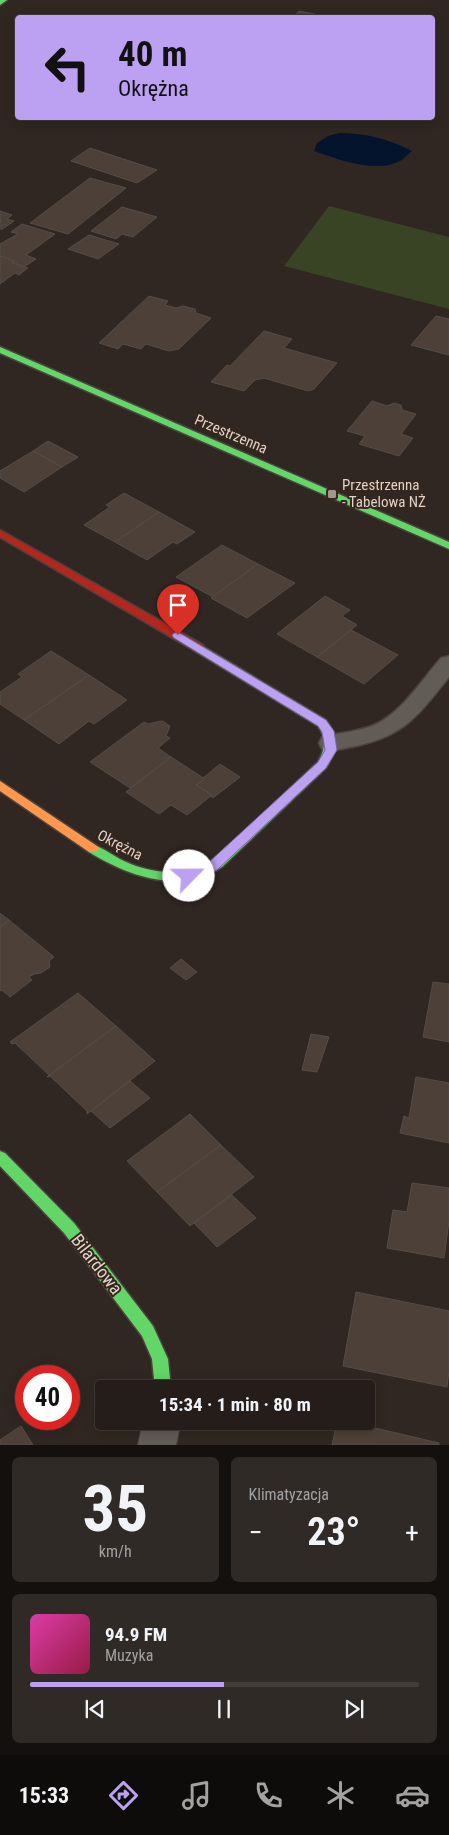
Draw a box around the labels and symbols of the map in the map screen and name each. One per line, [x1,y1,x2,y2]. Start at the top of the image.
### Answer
street label: Przestrzenna [192,411,270,457]
place label: Przestrzenna - Tabelowa NŻ [342,476,426,511]
marker: Przestrzenna - Tabelowa NŻ [326,488,338,500]
pin [157,584,199,635]
street label: Okrężna [94,826,146,864]
position arrow [162,849,214,901]
street label: Bilardowa [67,1230,127,1298]
speed limit sign: 40 [15,1365,80,1430]

